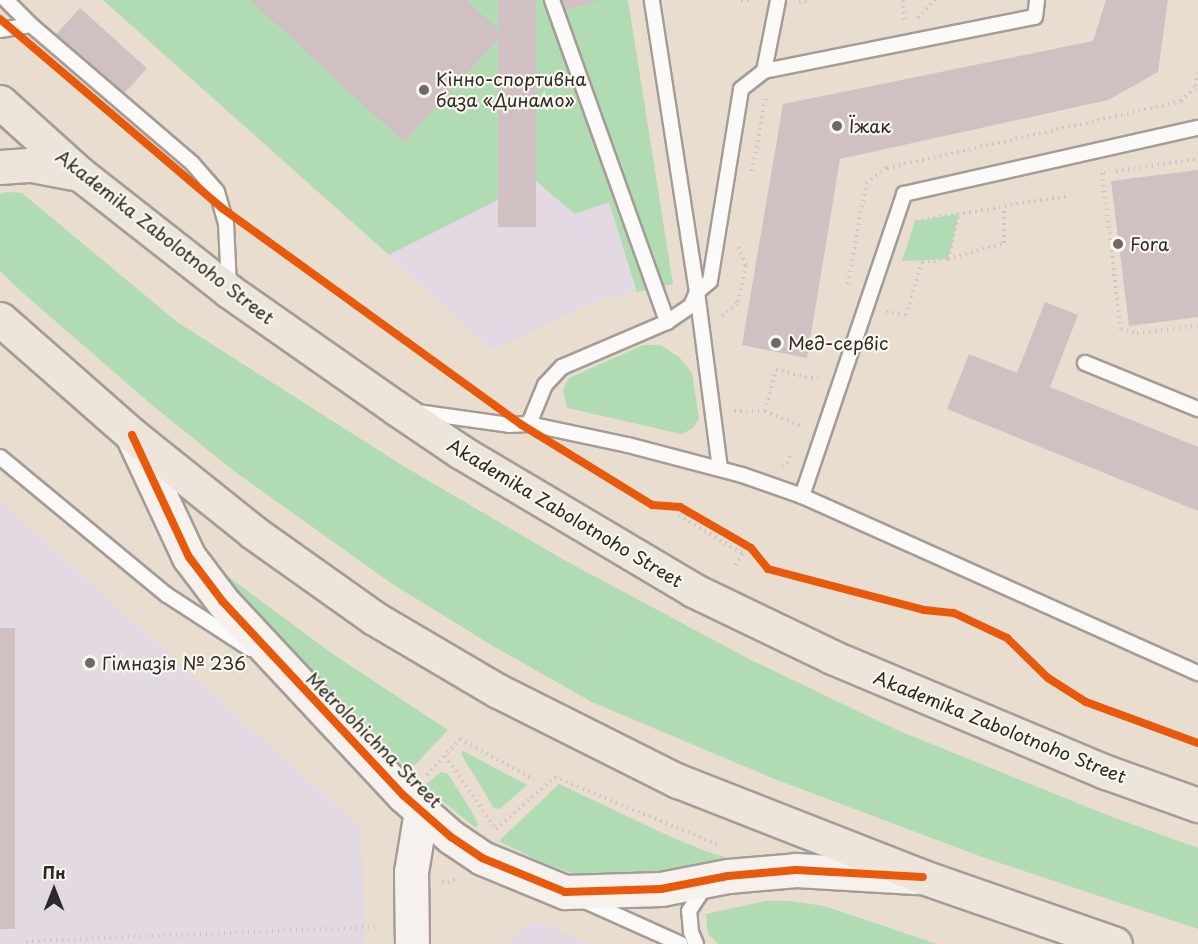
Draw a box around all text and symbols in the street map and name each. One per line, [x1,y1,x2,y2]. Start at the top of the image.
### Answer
place label: Кінно-спортивна база «Динамо» [436,69,586,112]
marker: Кінно-спортивна база «Динамо» [417,83,431,97]
place label: Їжак [849,115,891,137]
marker: Їжак [830,119,844,133]
street label: Akademika Zabolotnoho Street [51,145,279,329]
place label: Fora [1130,233,1169,255]
marker: Fora [1111,237,1125,251]
place label: Мед-сервіс [788,332,888,354]
marker: Мед-сервіс [769,336,783,350]
street label: Akademika Zabolotnoho Street [443,434,687,592]
place label: Гімназія № 236 [102,652,247,674]
marker: Гімназія № 236 [83,656,97,670]
street label: Akademika Zabolotnoho Street [870,666,1130,788]
street label: Metrolohichna Street [302,668,446,812]
north arrow [24,860,84,920]
text: Пн [42,860,66,884]

